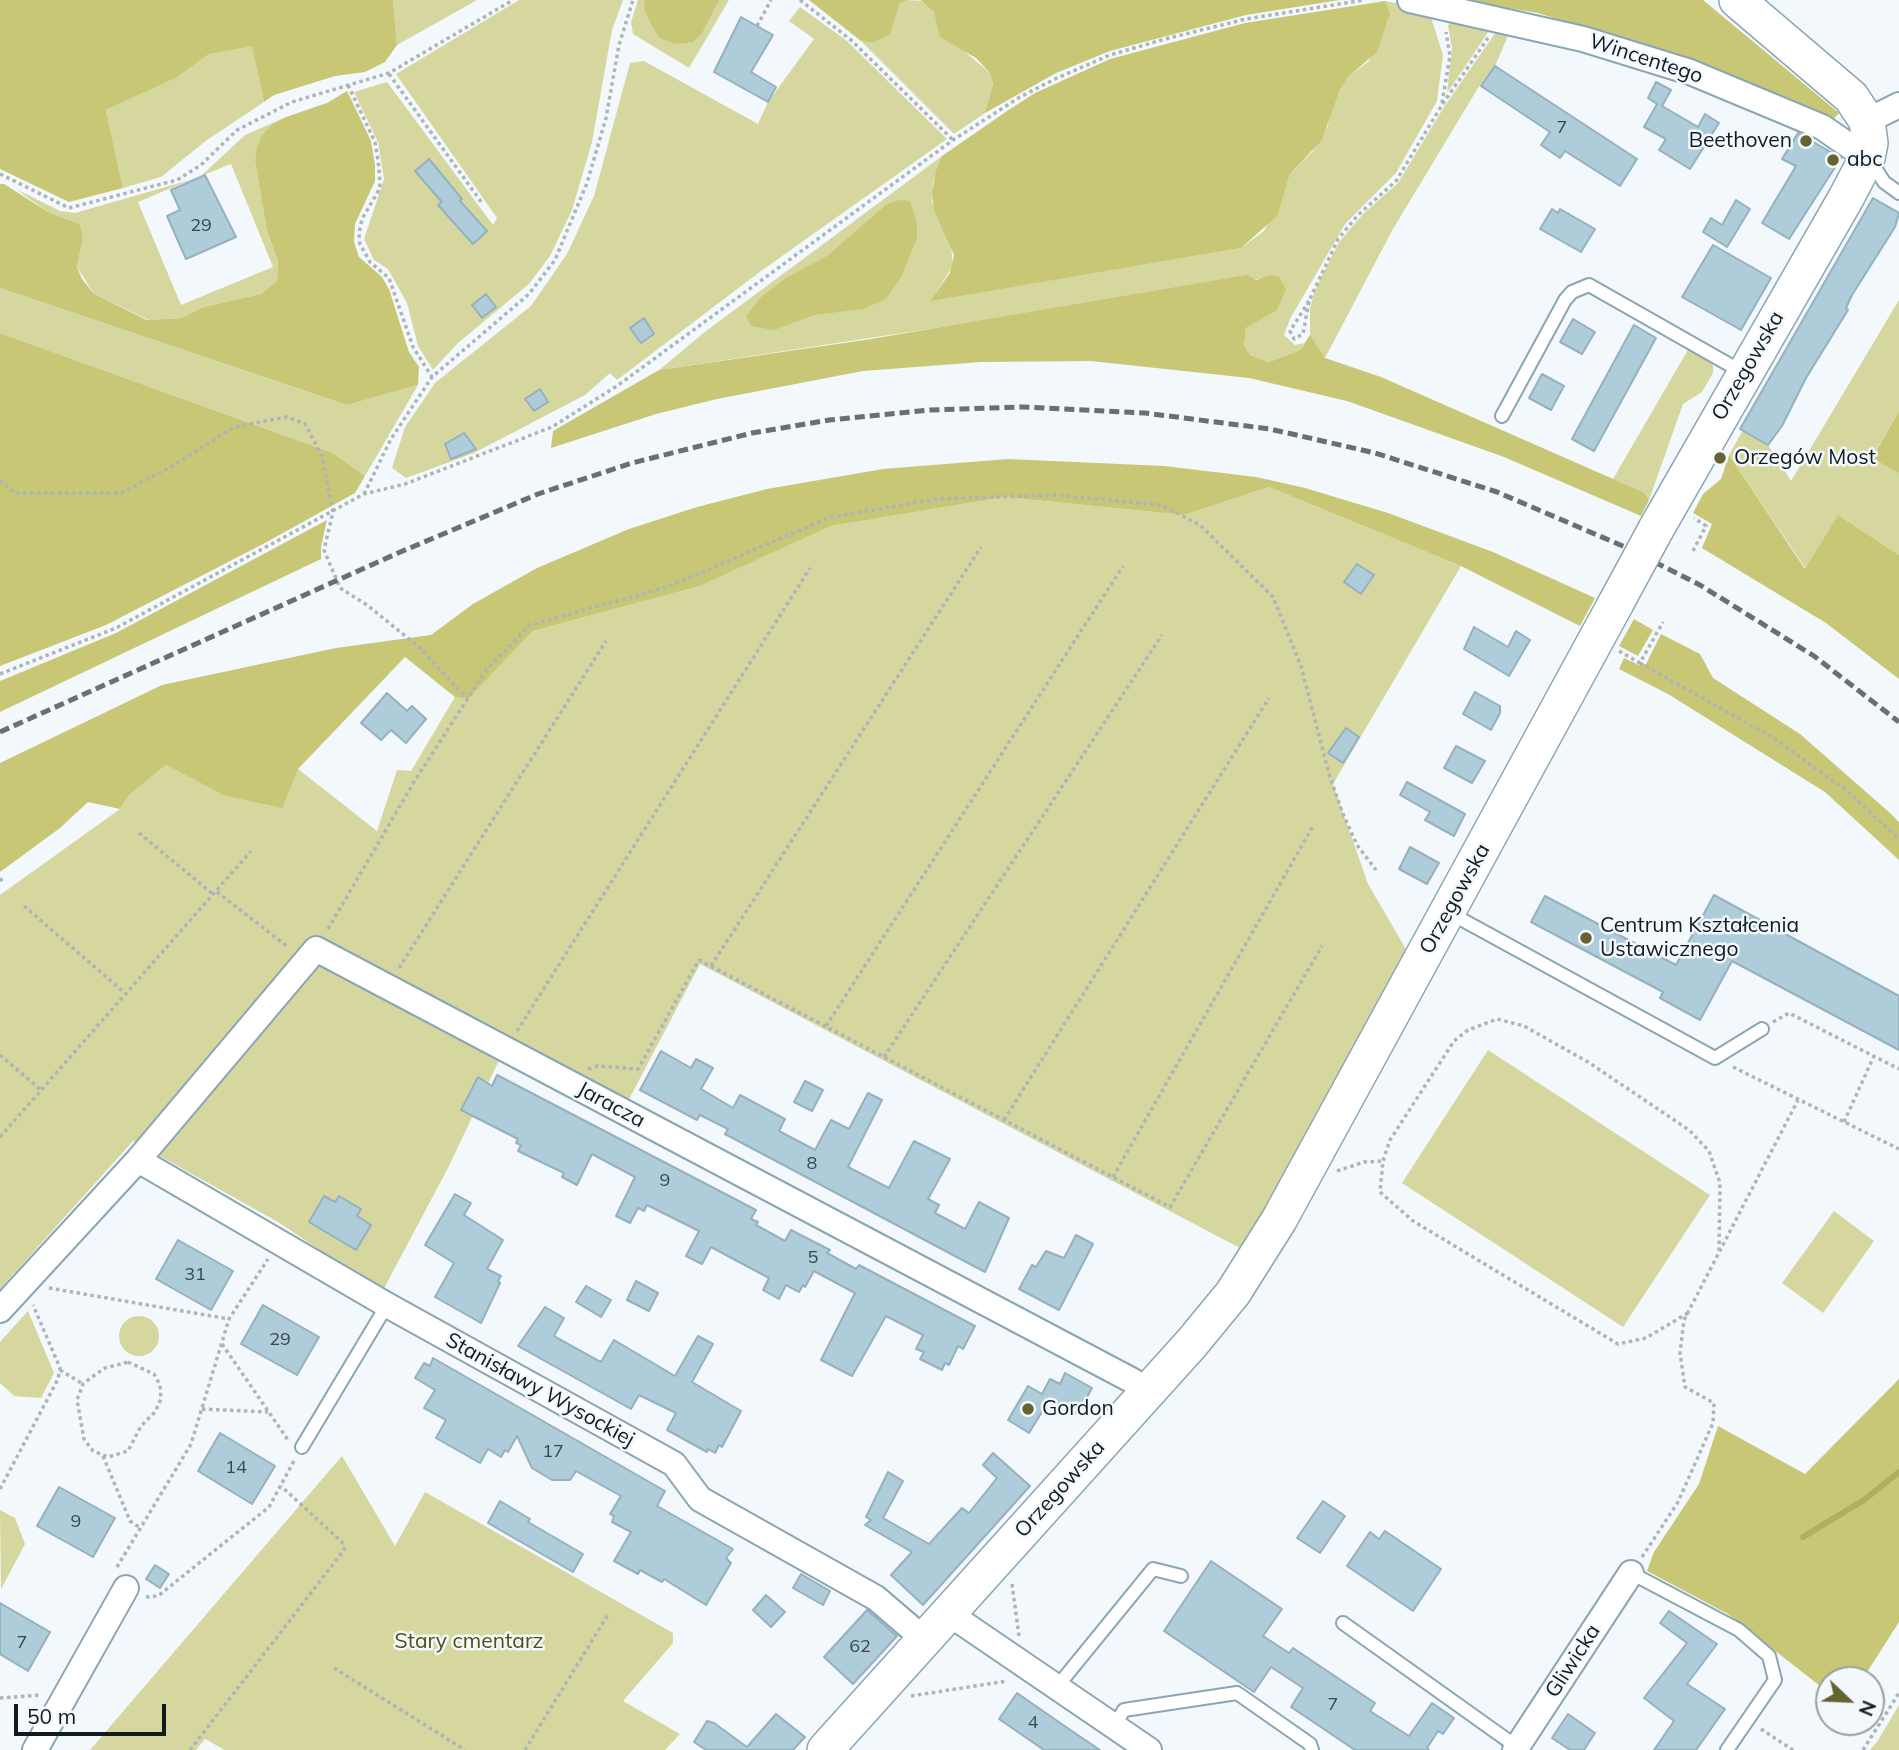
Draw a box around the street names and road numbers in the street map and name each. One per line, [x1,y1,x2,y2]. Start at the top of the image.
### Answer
street label: Wincentego [1586,29,1706,89]
street label: Orzegowska [1707,307,1789,425]
street label: Orzegowska [1414,839,1496,959]
street label: Jaracza [573,1077,649,1133]
street label: Stanisławy Wysockiej [441,1328,639,1452]
street label: Orzegowska [1010,1435,1110,1543]
street label: Gliwicka [1540,1620,1606,1702]

